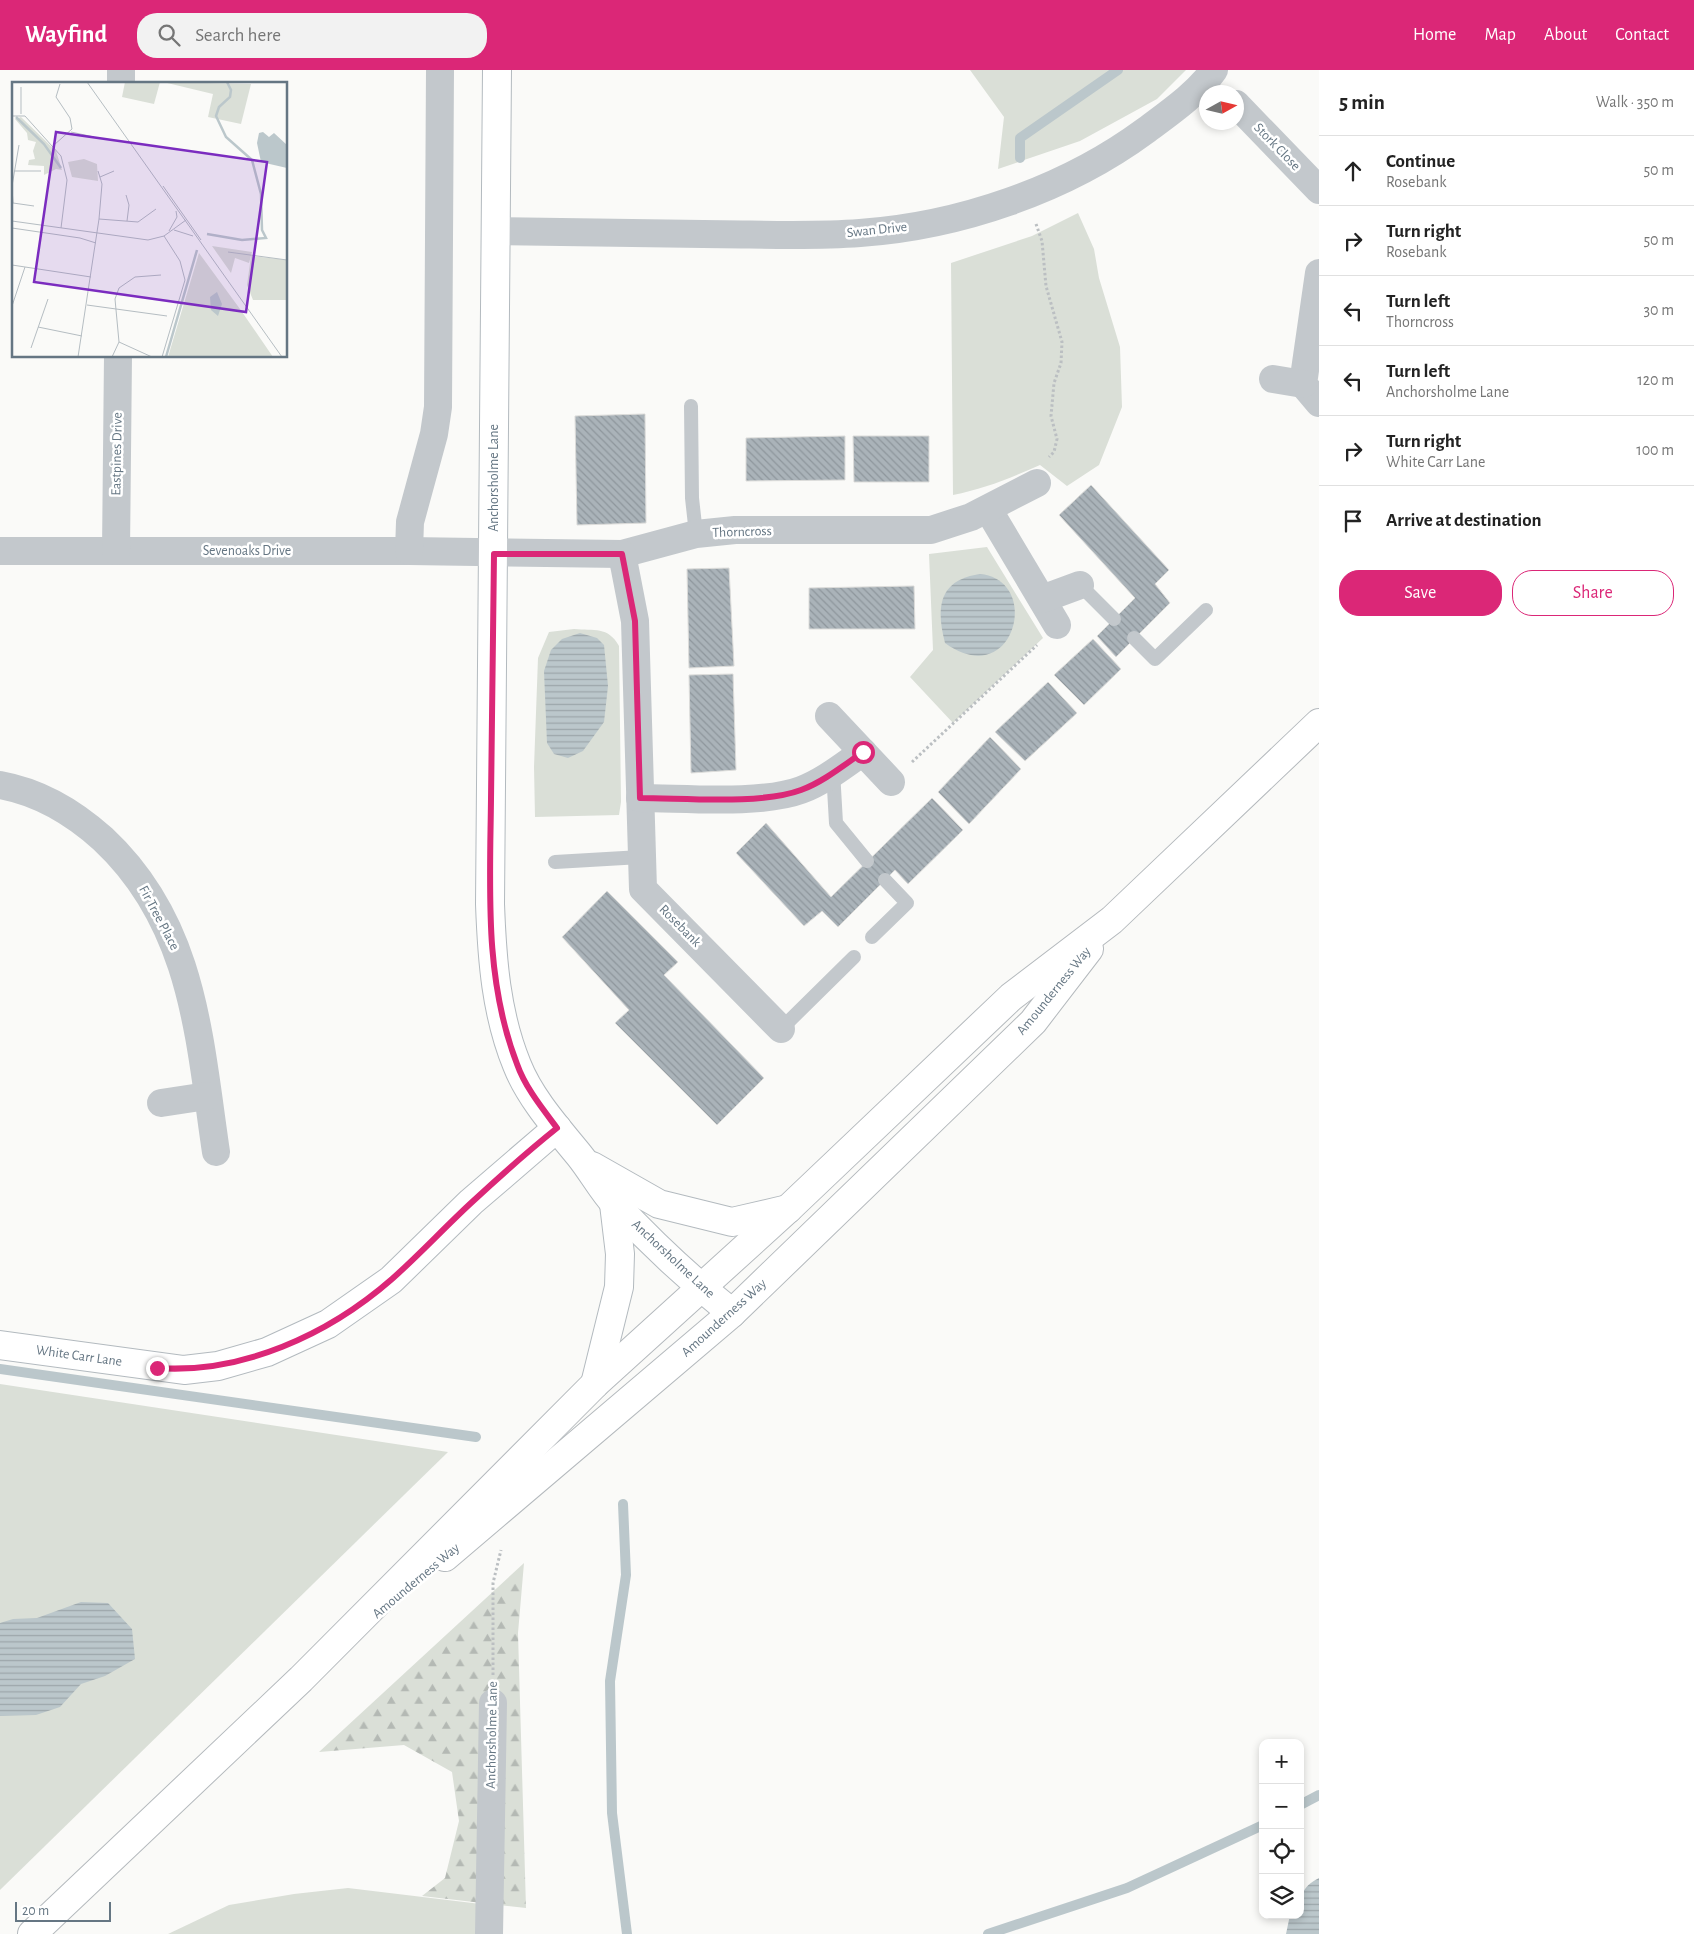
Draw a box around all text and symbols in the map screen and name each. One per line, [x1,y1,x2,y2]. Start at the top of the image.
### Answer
search box [137,13,487,58]
icon: search [155,21,183,49]
text: Wayfind [25,23,107,47]
text: Search here [195,26,281,45]
text: Home [1413,26,1456,44]
text: Map [1484,26,1516,44]
text: About [1544,26,1587,44]
text: Contact [1615,26,1669,44]
inset map [12,82,288,358]
north arrow [1199,85,1244,130]
text: 5 min [1339,92,1385,113]
text: Walk · 350 m [1596,94,1674,110]
street label: Stork Close [1251,121,1303,173]
text: Continue [1386,152,1455,171]
icon: ahead [1339,157,1367,185]
text: 50 m [1643,162,1674,178]
text: Rosebank [1386,174,1446,190]
street label: Swan Drive [846,220,908,240]
text: Turn right [1386,222,1461,241]
icon: right [1339,227,1367,255]
text: 50 m [1643,232,1674,248]
text: Rosebank [1386,244,1446,260]
text: Turn left [1386,292,1450,311]
icon: left [1339,297,1367,325]
text: 30 m [1644,302,1674,318]
text: Thorncross [1386,314,1454,330]
text: Turn left [1386,362,1450,381]
icon: left [1339,367,1367,395]
text: 120 m [1637,372,1674,388]
text: Anchorsholme Lane [1386,384,1509,400]
street label: Eastpines Drive [109,412,125,496]
street label: Anchorsholme Lane [487,424,501,532]
text: Turn right [1386,432,1461,451]
icon: right [1339,437,1367,465]
text: 100 m [1636,442,1674,458]
text: White Carr Lane [1386,454,1485,470]
icon: arrive [1339,507,1367,535]
text: Arrive at destination [1386,511,1542,530]
street label: Thorncross [712,524,772,540]
street label: Sevenoaks Drive [203,544,291,558]
button: Save [1339,570,1502,616]
button: Share [1512,570,1674,616]
route start [852,741,875,764]
street label: Fir Tree Place [136,883,182,953]
street label: Rosebank [656,902,704,950]
street label: Amounderness Way [1014,944,1094,1038]
street label: Anchorsholme Lane [629,1217,717,1301]
street label: Amounderness Way [679,1276,769,1360]
street label: White Carr Lane [35,1343,123,1369]
route end [146,1357,169,1380]
street label: Amounderness Way [370,1541,462,1621]
street label: Anchorsholme Lane [484,1681,500,1789]
map controls [1259,1739,1304,1919]
button: + [1259,1739,1304,1784]
button: − [1259,1784,1304,1829]
button: locate [1259,1829,1304,1874]
button: layers [1259,1874,1304,1919]
scale bar [15,1899,111,1922]
text: 20 m [22,1904,49,1918]

